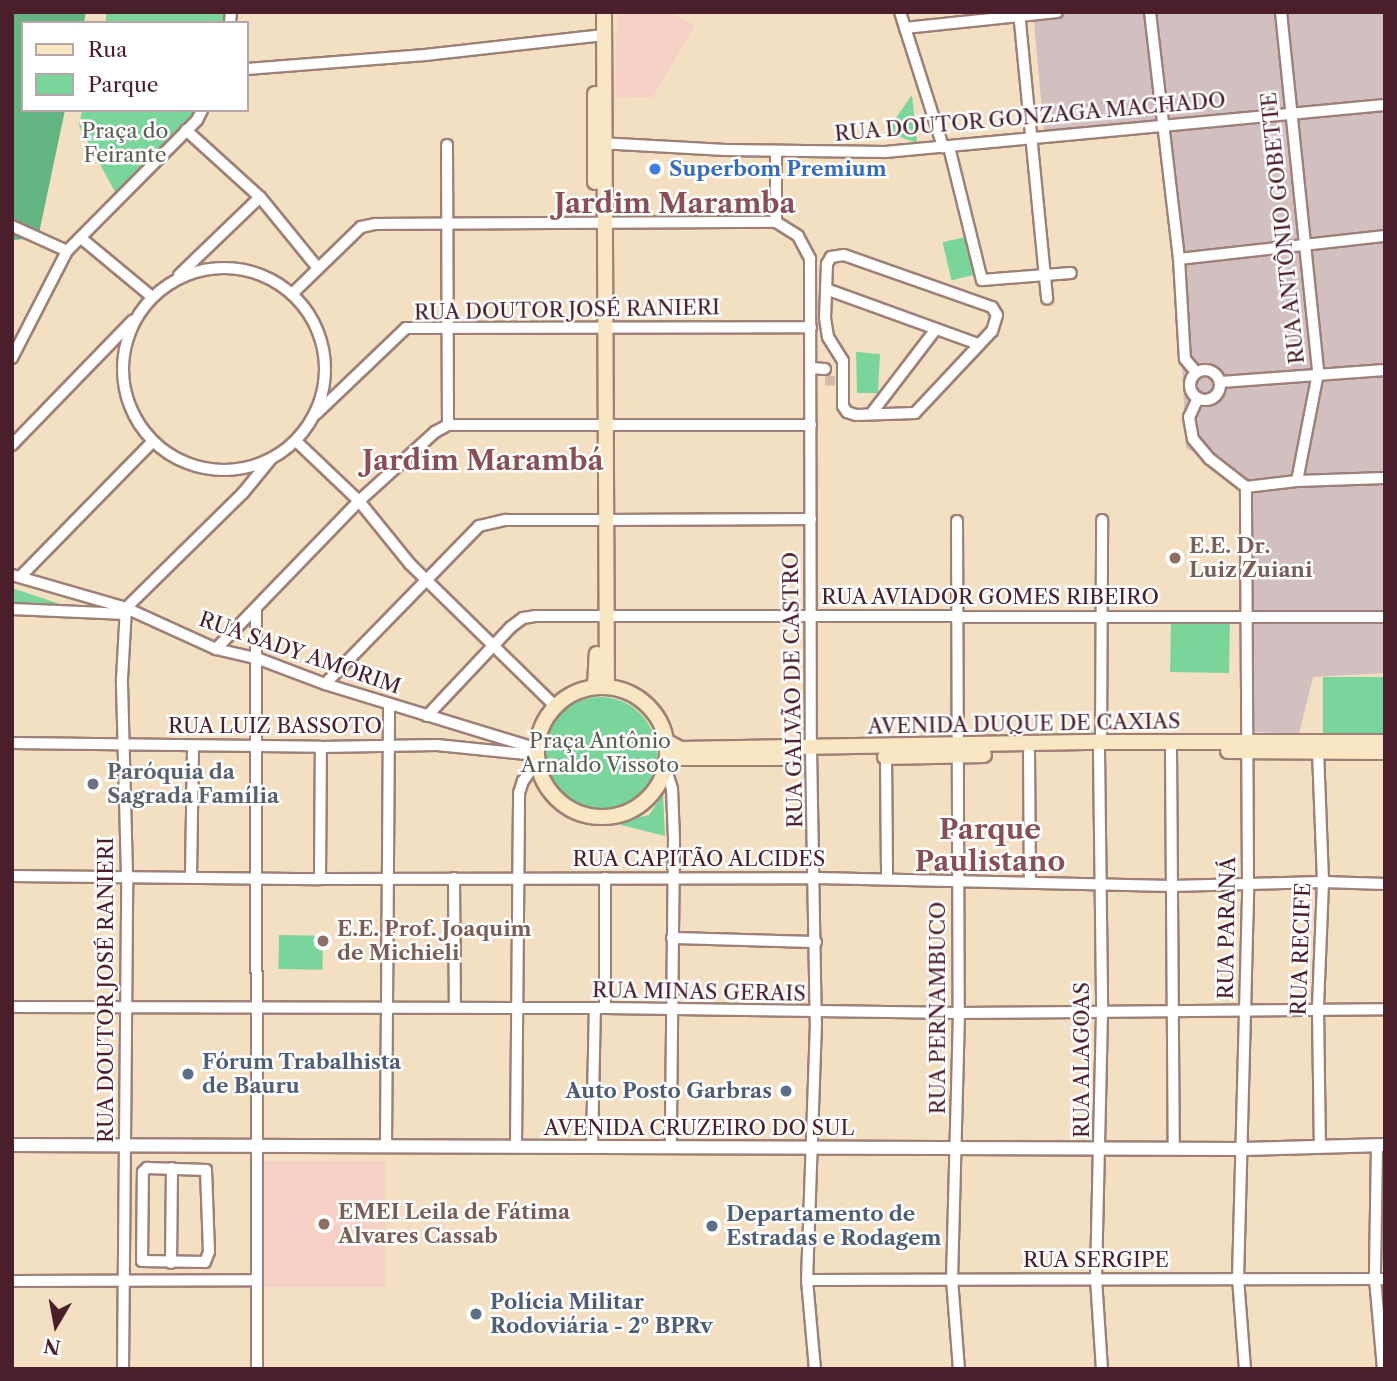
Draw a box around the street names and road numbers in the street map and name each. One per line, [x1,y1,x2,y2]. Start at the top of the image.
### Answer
street label: RUA DOUTOR GONZAGA MACHADO [832,87,1228,147]
street label: RUA ANTÔNIO GOBETTE [1256,90,1310,366]
street label: RUA DOUTOR JOSÉ RANIERI [413,295,721,325]
street label: RUA GALVÃO DE CASTRO [778,551,808,829]
street label: RUA AVIADOR GOMES RIBEIRO [820,584,1160,610]
street label: RUA SADY AMORIM [195,606,405,700]
street label: AVENIDA DUQUE DE CAXIAS [867,709,1181,739]
street label: RUA LUIZ BASSOTO [168,713,382,739]
street label: RUA DOUTOR JOSÉ RANIERI [93,836,119,1144]
street label: RUA CAPITÃO ALCIDES [572,846,826,872]
street label: RUA PARANÁ [1213,856,1241,1000]
street label: RUA RECIFE [1286,882,1316,1016]
street label: RUA PERNAMBUCO [925,901,951,1115]
street label: RUA MINAS GERAIS [591,978,807,1006]
street label: RUA ALAGOAS [1069,981,1095,1139]
street label: AVENIDA CRUZEIRO DO SUL [543,1115,855,1141]
street label: RUA SERGIPE [1023,1247,1169,1273]

